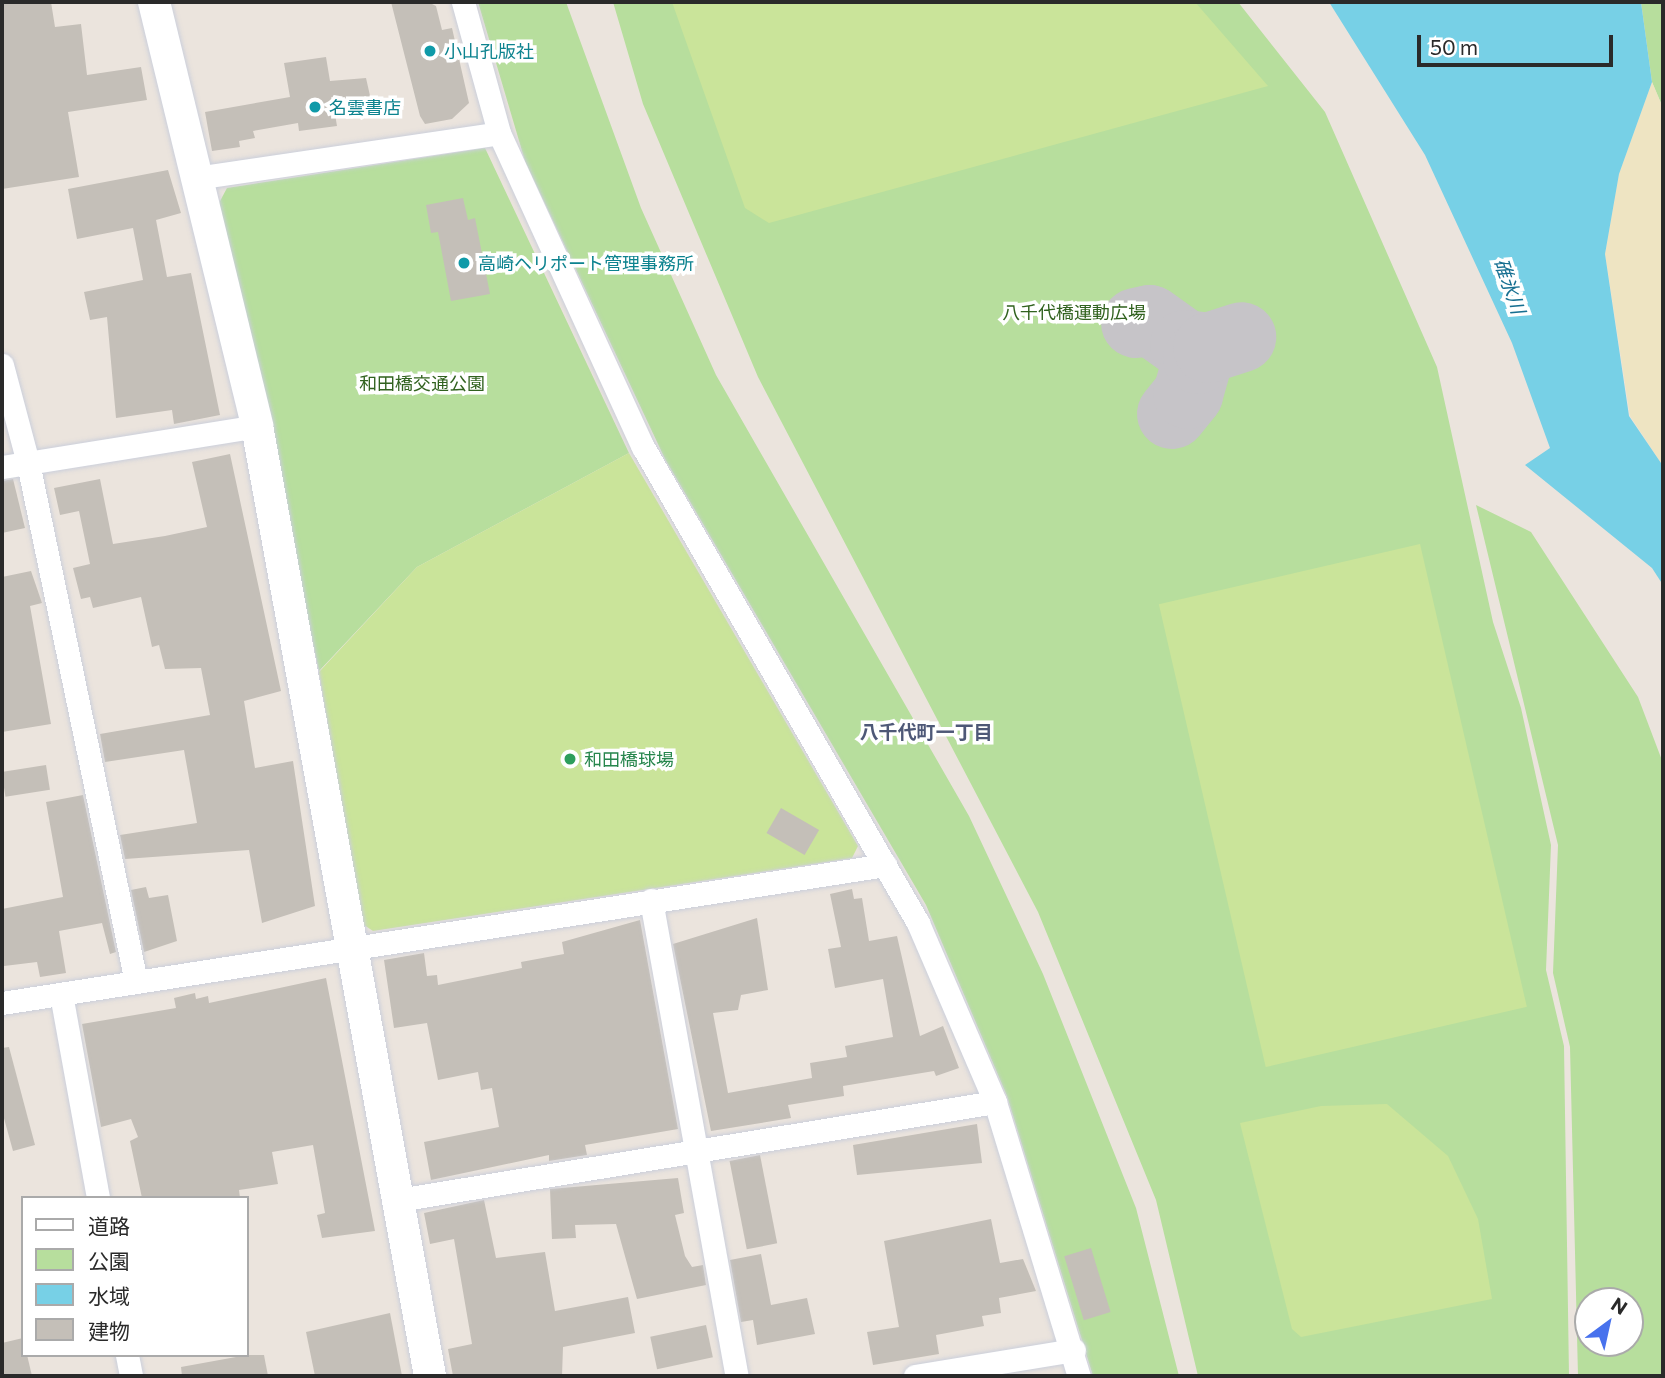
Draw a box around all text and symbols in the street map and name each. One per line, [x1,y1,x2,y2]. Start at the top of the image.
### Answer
scale bar [1420,21,1616,65]
text: 50 m [1430,34,1478,59]
place label: 小山孔版社 [444,40,534,62]
marker: 小山孔版社 [422,43,438,59]
place label: 名雲書店 [329,96,401,118]
marker: 名雲書店 [307,99,323,115]
place label: 高崎ヘリポート管理事務所 [478,252,694,274]
marker: 高崎ヘリポート管理事務所 [456,255,472,271]
water label: 碓氷川 [1490,255,1530,317]
park label: 八千代橋運動広場 [1002,301,1146,323]
park label: 和田橋交通公園 [359,372,485,394]
district label: 八千代町一丁目 [860,721,992,743]
place label: 和田橋球場 [584,748,674,770]
marker: 和田橋球場 [562,751,578,767]
legend [21,1196,248,1357]
text: 道路 [88,1213,130,1238]
text: 公園 [88,1248,130,1273]
text: 水域 [88,1283,130,1308]
north arrow [1574,1287,1644,1357]
text: N [1607,1292,1632,1319]
text: 建物 [88,1318,130,1343]

